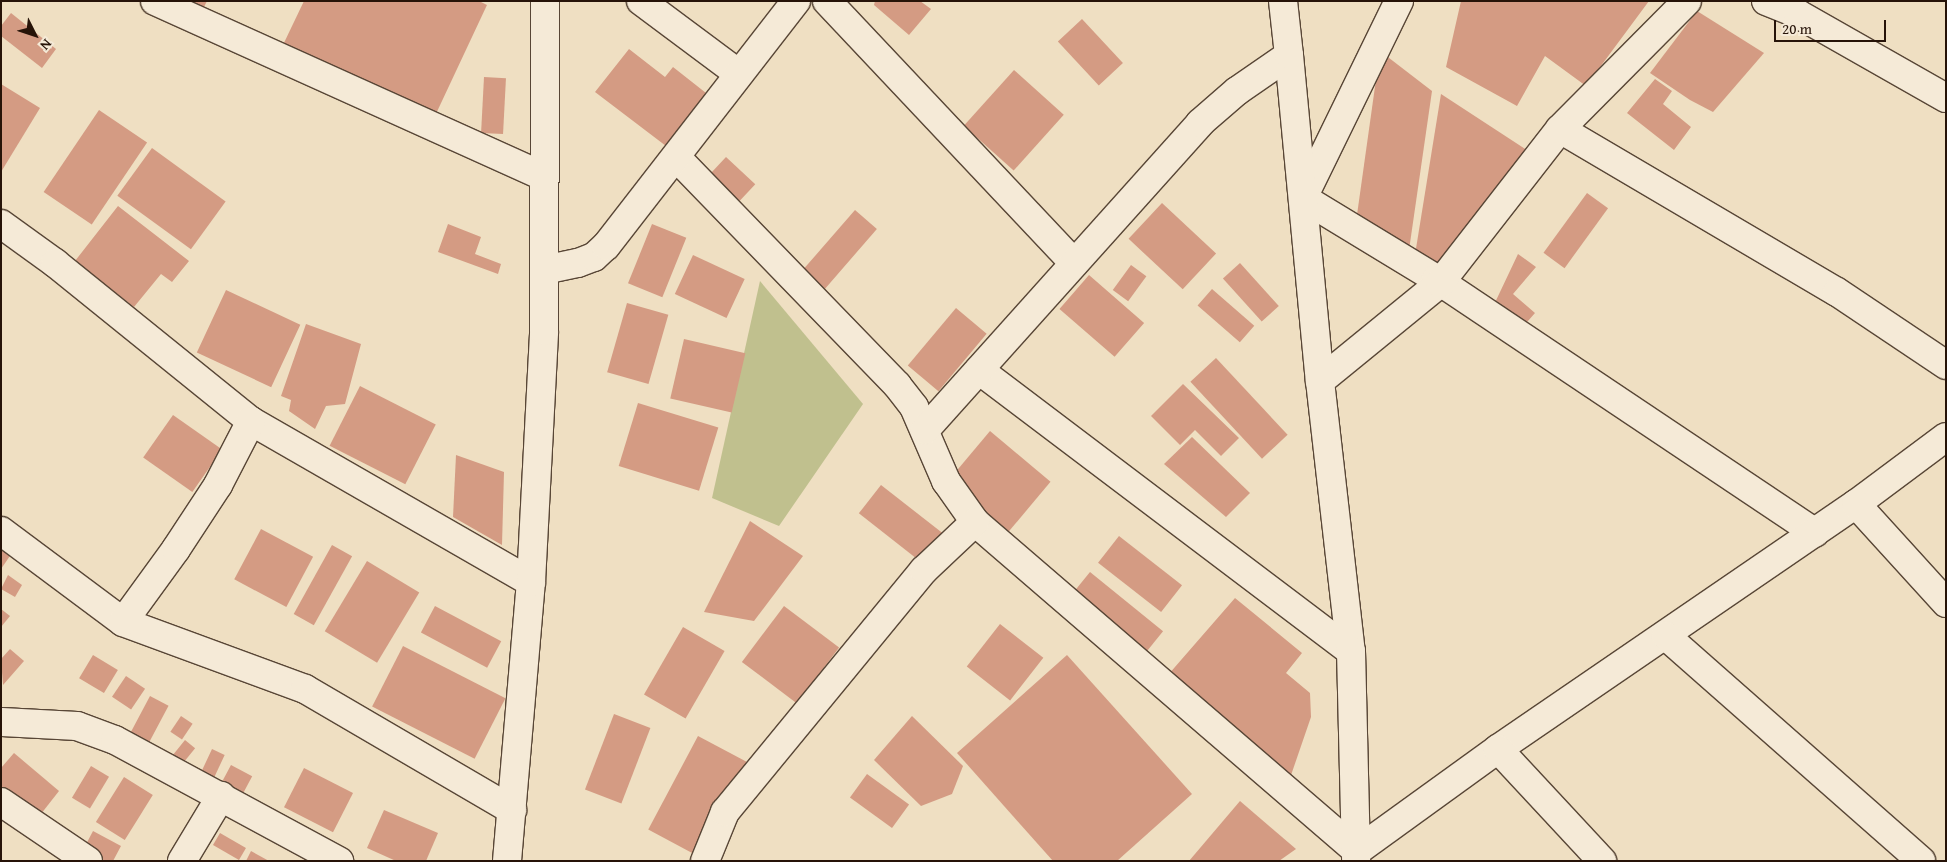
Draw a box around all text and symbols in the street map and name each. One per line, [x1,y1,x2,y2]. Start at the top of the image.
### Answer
north arrow [10,10,60,60]
scale bar [1777,10,1890,42]
text: 20 m [1782,18,1812,39]
text: N [36,35,57,55]

